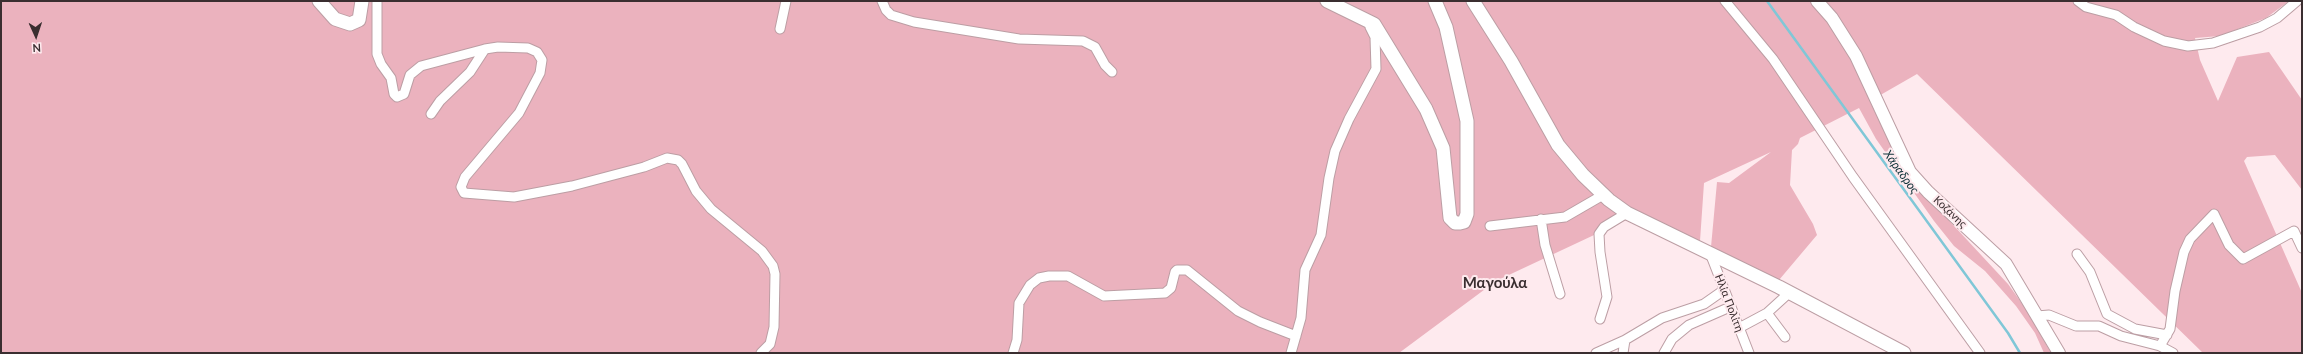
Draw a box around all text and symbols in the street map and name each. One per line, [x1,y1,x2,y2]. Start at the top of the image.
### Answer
north arrow [16,16,56,56]
text: N [32,42,41,55]
water label: Χάραδρος [1880,147,1922,197]
street label: Κοζάνης [1931,193,1969,231]
street label: Ηλία Πολίτη [1712,272,1746,334]
district label: Μαγούλα [1463,274,1527,292]

